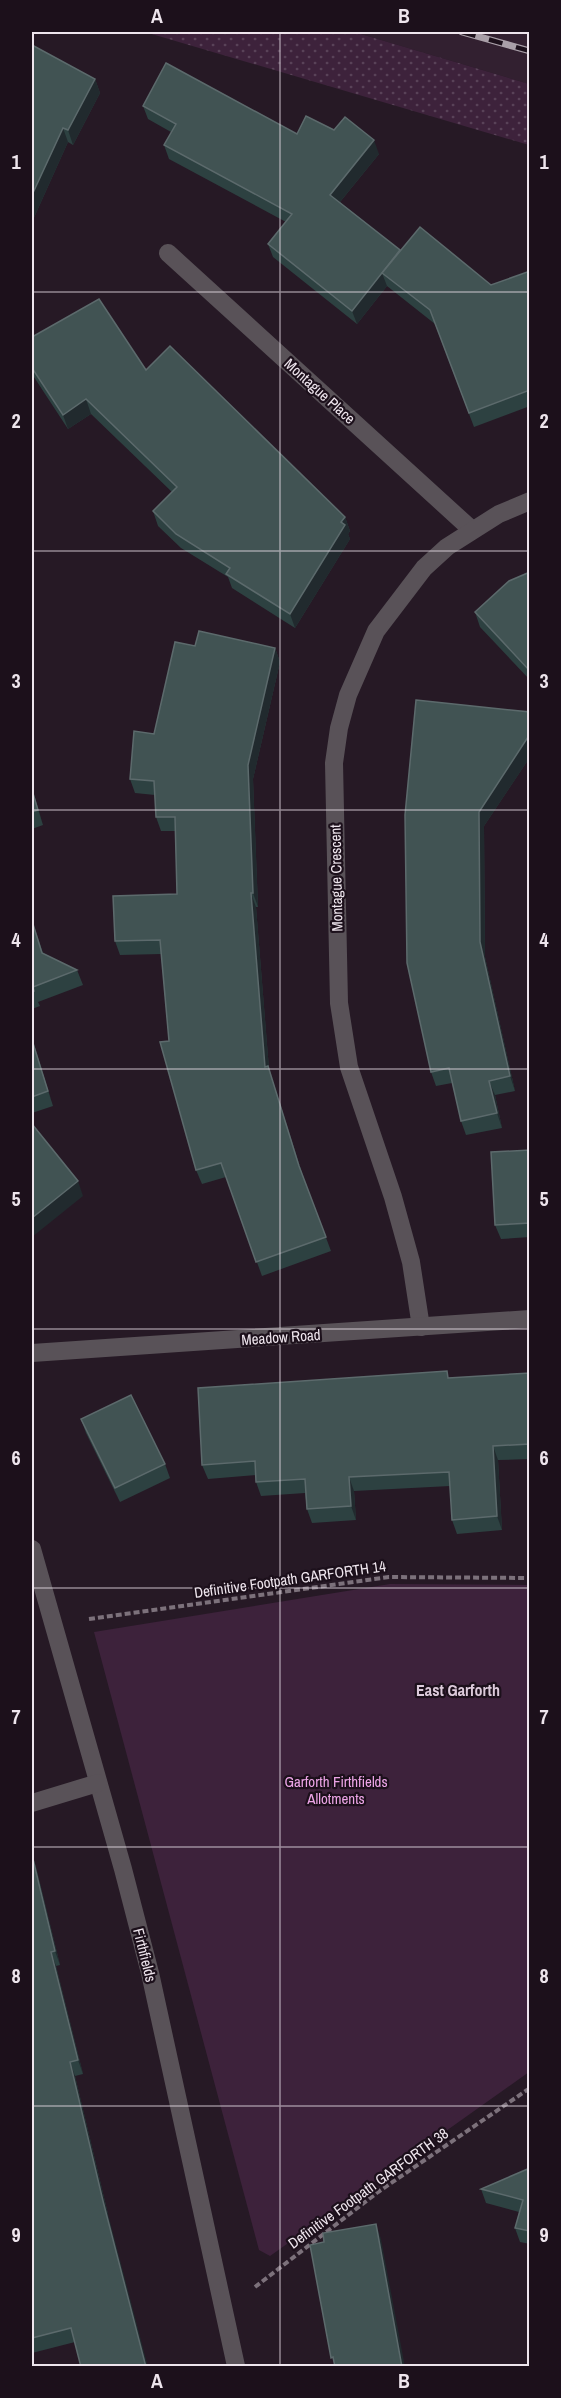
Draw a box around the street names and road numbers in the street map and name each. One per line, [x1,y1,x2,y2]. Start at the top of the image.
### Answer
street label: Montague Place [280,353,360,429]
street label: Montague Crescent [325,824,347,932]
street label: Meadow Road [241,1324,321,1350]
street label: Definitive Footpath GARFORTH 14 [193,1555,387,1603]
street label: Firthfields [128,1926,162,1984]
street label: Definitive Footpath GARFORTH 38 [284,2123,453,2253]

